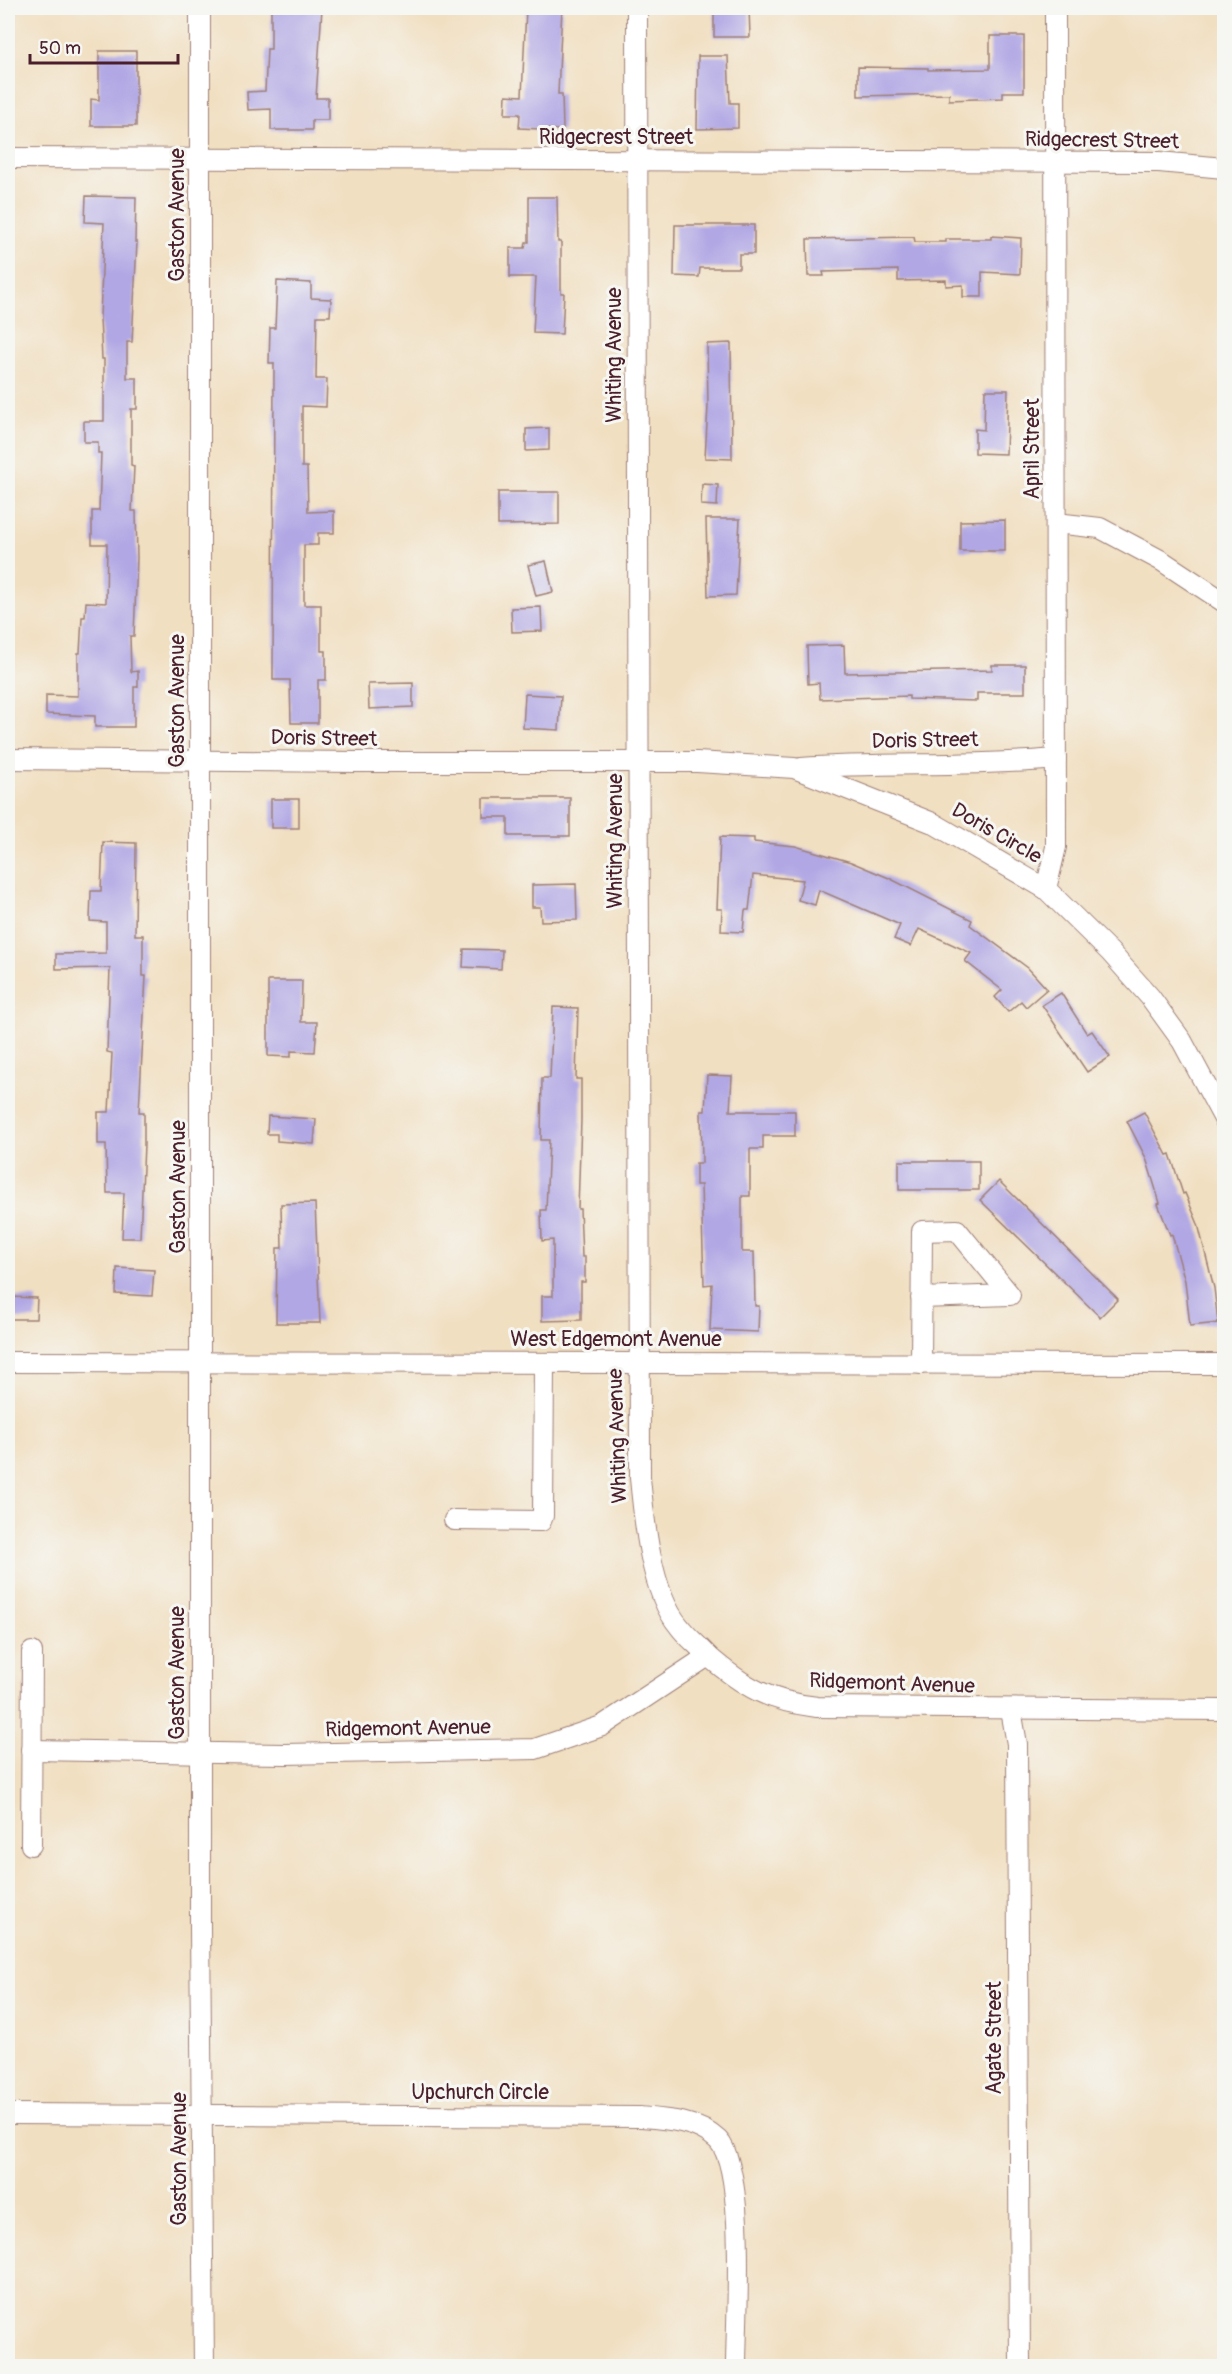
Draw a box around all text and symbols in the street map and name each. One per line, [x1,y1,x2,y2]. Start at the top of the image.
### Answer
scale bar [30,27,178,65]
text: 50 m [39,37,81,60]
street label: Ridgecrest Street [539,124,694,151]
street label: Ridgecrest Street [1025,126,1180,155]
street label: Gaston Avenue [164,148,191,282]
street label: Whiting Avenue [601,287,628,423]
street label: April Street [1019,398,1046,500]
street label: Gaston Avenue [164,634,191,768]
street label: Doris Street [270,724,378,753]
street label: Doris Street [871,726,979,755]
street label: Whiting Avenue [602,773,629,909]
street label: Doris Circle [947,797,1047,870]
street label: Gaston Avenue [165,1120,192,1254]
street label: West Edgemont Avenue [510,1326,722,1353]
street label: Whiting Avenue [602,1367,633,1504]
street label: Gaston Avenue [164,1606,191,1740]
street label: Ridgemont Avenue [809,1667,976,1700]
street label: Ridgemont Avenue [325,1714,492,1743]
street label: Agate Street [981,1981,1008,2095]
street label: Upchurch Circle [411,2079,549,2106]
street label: Gaston Avenue [166,2092,193,2226]

